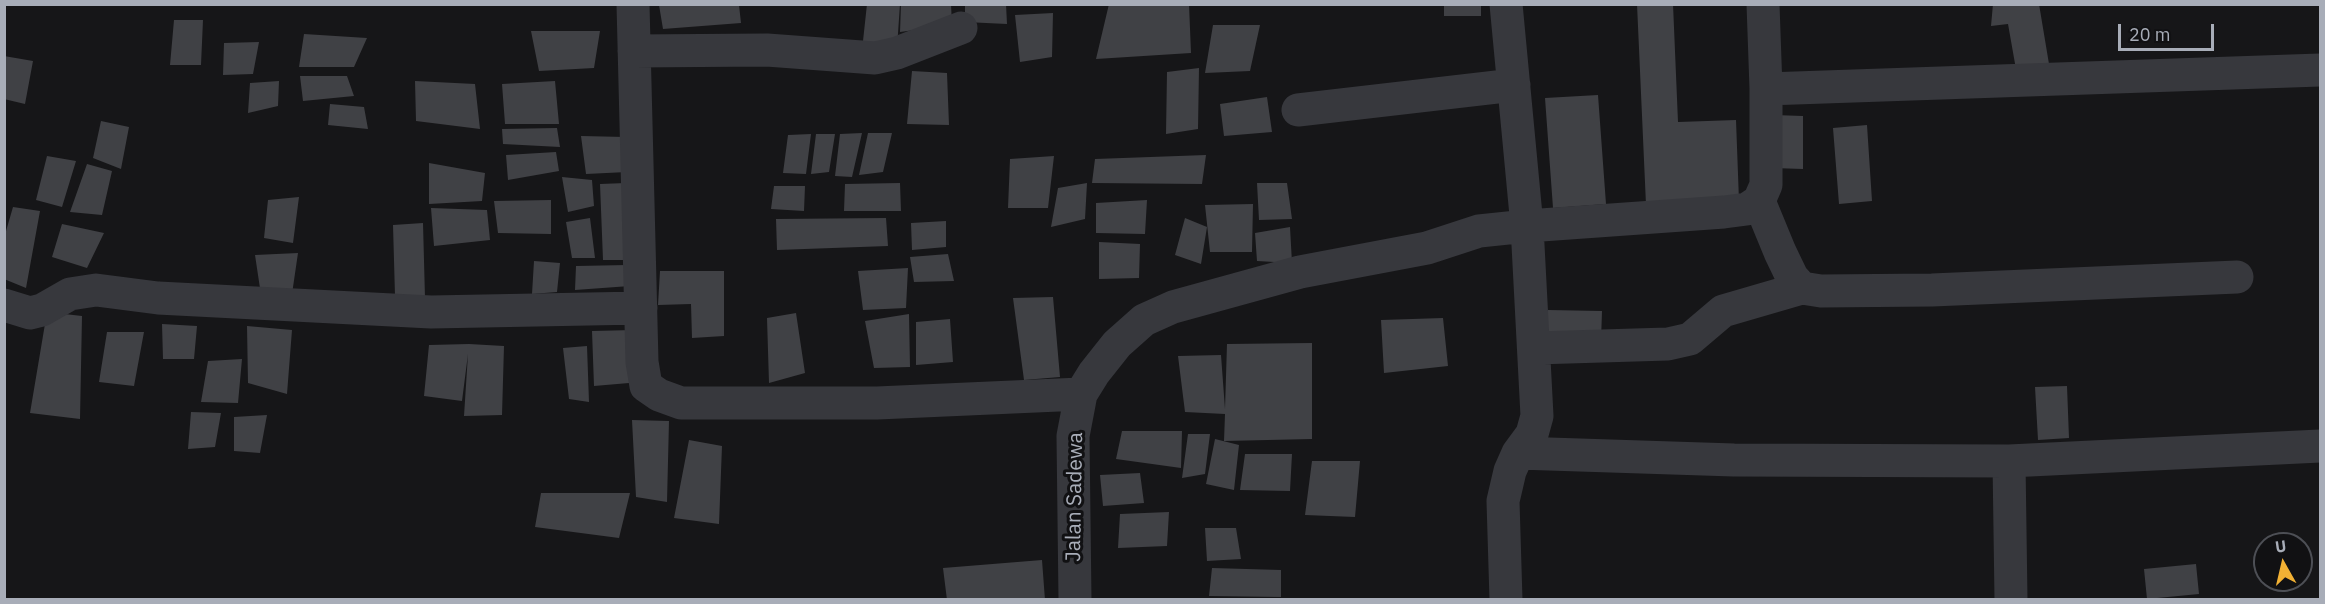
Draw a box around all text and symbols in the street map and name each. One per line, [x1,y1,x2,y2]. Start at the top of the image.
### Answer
scale bar [2121,12,2217,50]
text: 20 m [2129,23,2171,46]
street label: Jalan Sadewa [1061,432,1089,562]
north arrow [2253,532,2313,592]
text: U [2274,535,2288,557]

